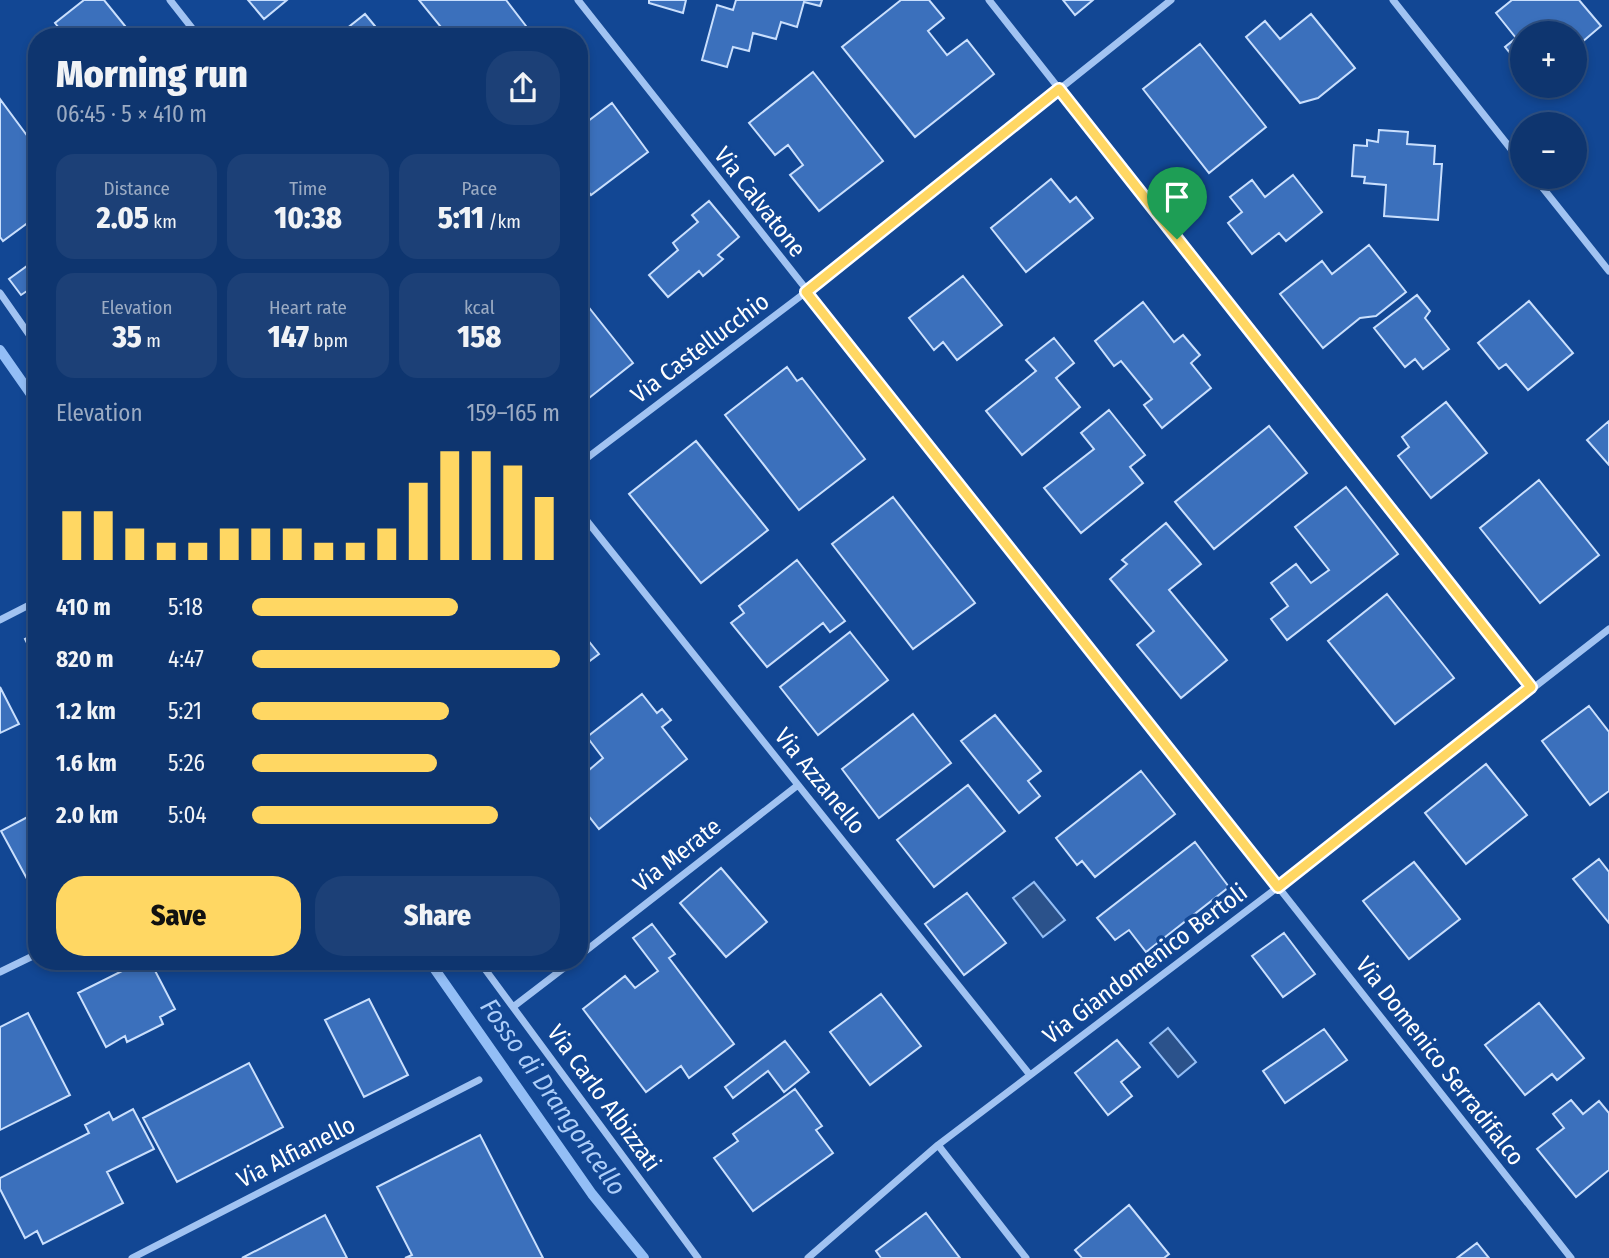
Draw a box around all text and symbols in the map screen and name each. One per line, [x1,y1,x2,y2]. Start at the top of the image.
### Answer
map controls [1510,21,1587,189]
button: + [1510,21,1587,98]
text: Morning run [56,51,248,97]
button: share [486,51,560,125]
text: 06:45 · 5 × 410 m [56,100,207,128]
button: − [1510,112,1587,189]
street label: Via Calvatone [708,141,812,263]
pin [1147,167,1207,239]
text: Distance [103,177,170,200]
text: Time [289,177,327,200]
text: Pace [462,177,497,200]
icon: arrive [1158,178,1196,216]
text: 2.05 [97,200,149,236]
text: 10:38 [274,200,342,236]
text: 5:11 [438,200,484,236]
text: km [149,210,177,233]
text: /km [484,210,521,233]
street label: Via Castellucchio [626,287,774,409]
text: Elevation [101,296,172,319]
text: Heart rate [269,296,347,319]
text: kcal [464,296,495,319]
text: 35 [112,319,142,355]
text: 147 [268,319,309,355]
text: 158 [457,319,501,355]
text: m [142,329,161,352]
text: bpm [309,329,348,352]
text: Elevation [56,399,143,427]
text: 159–165 m [466,399,560,427]
text: 410 m [56,593,111,621]
text: 5:18 [168,593,203,621]
text: 820 m [56,645,114,673]
text: 4:47 [168,645,204,673]
text: 1.2 km [56,697,116,725]
text: 5:21 [168,697,202,725]
street label: Via Azzanello [769,722,871,840]
text: 1.6 km [56,749,117,777]
text: 5:26 [168,749,205,777]
text: 2.0 km [56,801,118,829]
text: 5:04 [168,801,207,829]
street label: Via Merate [628,812,726,898]
button: Save [56,876,301,956]
button: Share [315,876,560,956]
street label: Via Giandomenico Bertoli [1037,878,1253,1050]
street label: Via Domenico Serradifalco [1350,951,1530,1171]
water label: Fosso di Drangoncello [473,993,633,1201]
street label: Via Carlo Albizzati [541,1019,667,1177]
street label: Via Alfianello [232,1110,360,1194]

